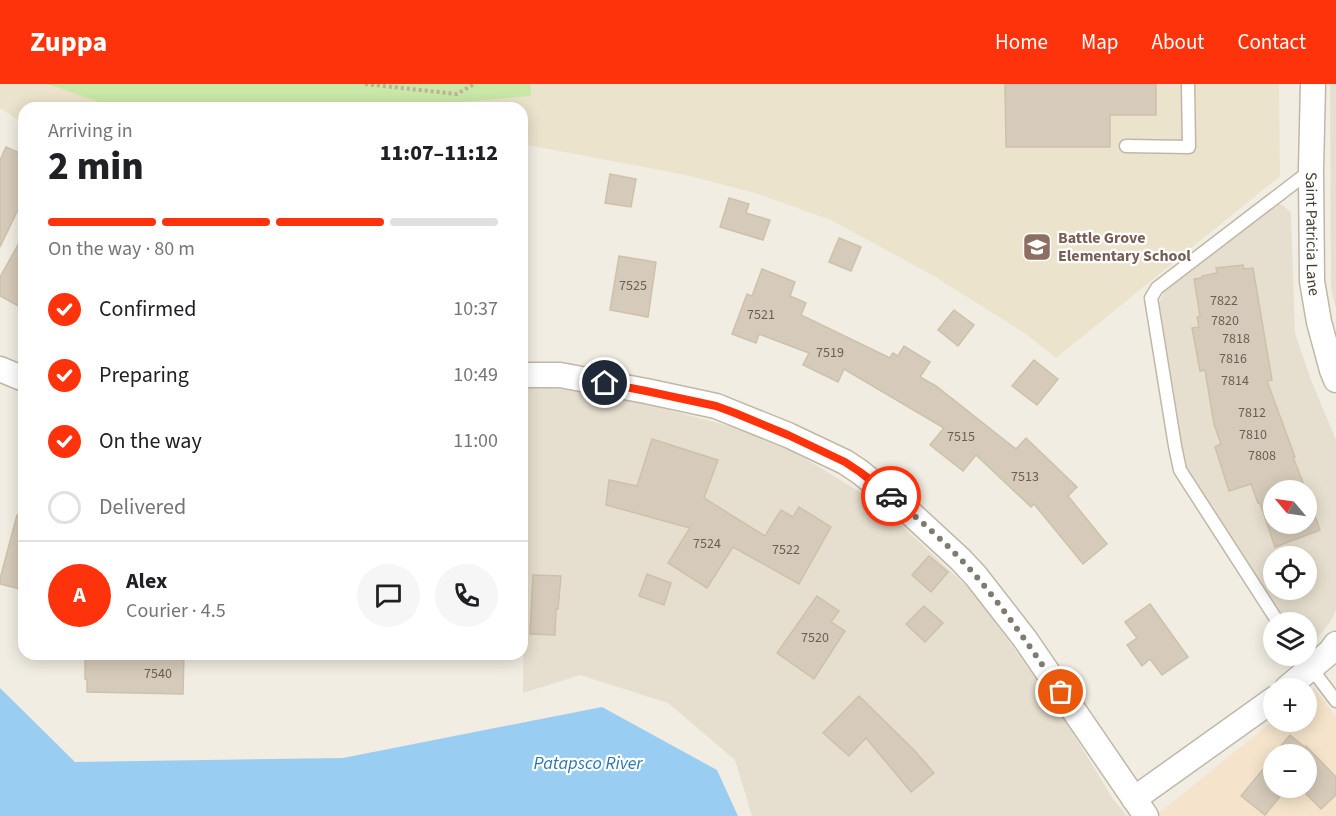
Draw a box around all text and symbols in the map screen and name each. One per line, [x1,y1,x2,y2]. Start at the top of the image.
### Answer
text: Zuppa [30,22,107,62]
text: Home [995,27,1048,57]
text: Map [1081,27,1119,57]
text: About [1152,27,1204,57]
text: Contact [1237,27,1306,57]
text: Arriving in [48,117,133,145]
text: 11:07–11:12 [380,137,498,169]
text: 2 min [48,139,144,195]
street label: Saint Patricia Lane [1300,172,1325,298]
place label: Battle Grove Elementary School [1058,227,1191,267]
school or university icon: Battle Grove Elementary School [1021,231,1053,263]
text: On the way · 80 m [48,235,195,263]
house number: 7525 [619,276,647,296]
house number: 7822 [1210,291,1238,311]
icon: check [48,293,81,326]
text: Confirmed [99,293,196,325]
text: 10:37 [453,295,498,323]
house number: 7521 [747,305,775,325]
house number: 7820 [1211,311,1239,331]
house number: 7818 [1222,329,1250,349]
house number: 7519 [816,343,844,363]
house number: 7816 [1219,349,1247,369]
pin [579,357,630,408]
icon: check [48,359,81,392]
text: Preparing [99,359,189,391]
text: 10:49 [453,361,498,389]
icon: home [588,366,621,399]
house number: 7814 [1221,371,1249,391]
house number: 7812 [1238,403,1266,423]
icon: check [48,425,81,458]
text: On the way [99,425,202,457]
house number: 7810 [1239,425,1267,445]
text: 11:00 [453,427,498,455]
house number: 7515 [947,427,975,447]
house number: 7808 [1248,446,1276,466]
courier [861,466,921,526]
house number: 7513 [1011,467,1039,487]
icon: car [875,480,908,513]
north arrow [1263,480,1317,534]
map controls [1263,480,1317,798]
text: Delivered [99,491,186,523]
house number: 7524 [693,534,721,554]
house number: 7522 [772,540,800,560]
button: locate [1263,546,1317,600]
button: chat [357,564,420,627]
button: phone [435,564,498,627]
text: Alex [126,565,167,597]
text: A [73,579,86,611]
text: Courier · 4.5 [126,597,226,625]
button: layers [1263,612,1317,666]
house number: 7520 [801,628,829,648]
house number: 7540 [144,664,172,684]
pin [1035,666,1086,717]
icon: bag [1044,675,1077,708]
button: + [1263,678,1317,732]
button: − [1263,744,1317,798]
water label: Patapsco River [534,751,643,776]

